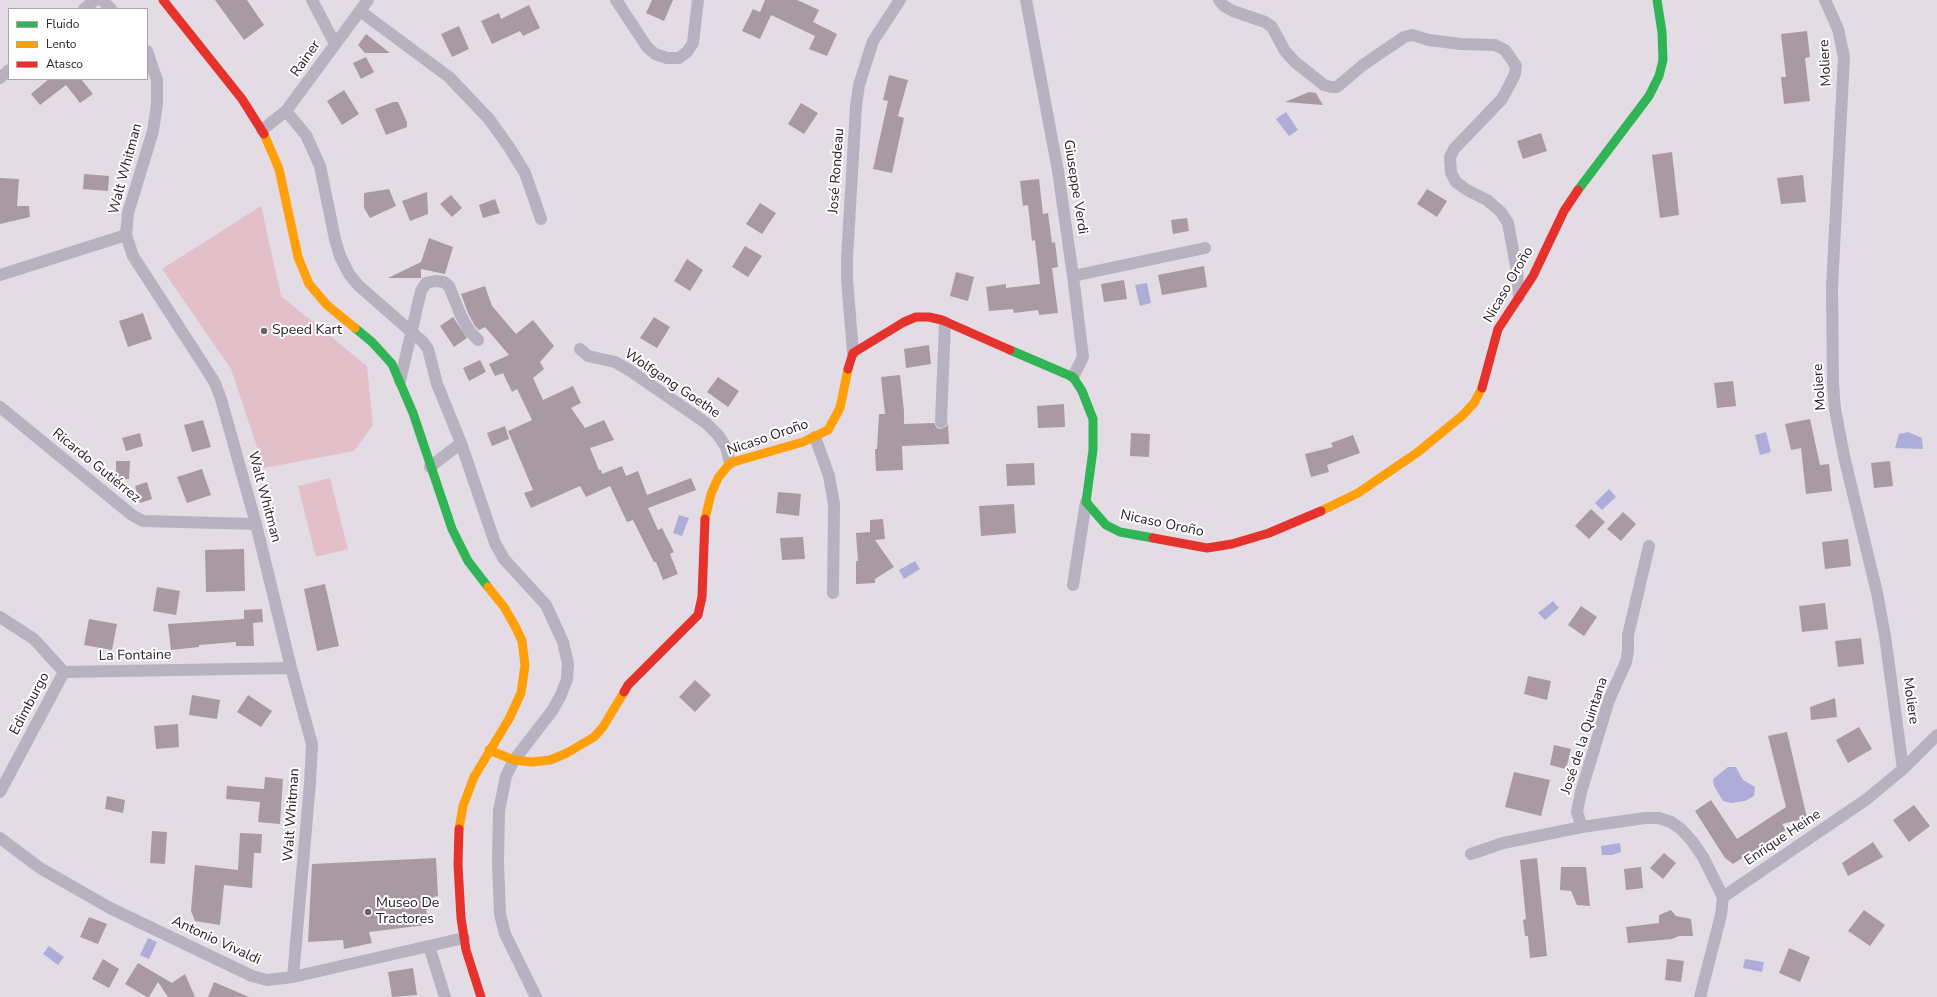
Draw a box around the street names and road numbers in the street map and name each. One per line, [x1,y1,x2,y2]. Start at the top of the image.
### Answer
street label: Rainer [288,38,324,80]
street label: Moliere [1816,39,1836,87]
street label: Walt Whitman [106,122,146,216]
street label: José Rondeau [826,128,848,214]
street label: Giuseppe Verdi [1059,139,1091,235]
street label: Nicaso Oroño [1481,244,1537,326]
street label: Wolfgang Goethe [621,346,723,422]
street label: Moliere [1810,363,1830,411]
street label: Nicaso Oroño [725,416,811,460]
street label: Ricardo Gutiérrez [49,425,143,507]
street label: Walt Whitman [244,450,284,544]
street label: Nicaso Oroño [1119,507,1205,541]
street label: La Fontaine [98,647,172,665]
street label: Edimburgo [7,670,53,738]
street label: José de la Quintana [1558,675,1612,797]
street label: Moliere [1898,677,1922,725]
street label: Walt Whitman [280,768,304,862]
street label: Enrique Heine [1742,806,1824,870]
street label: Antonio Vivaldi [169,913,263,969]

